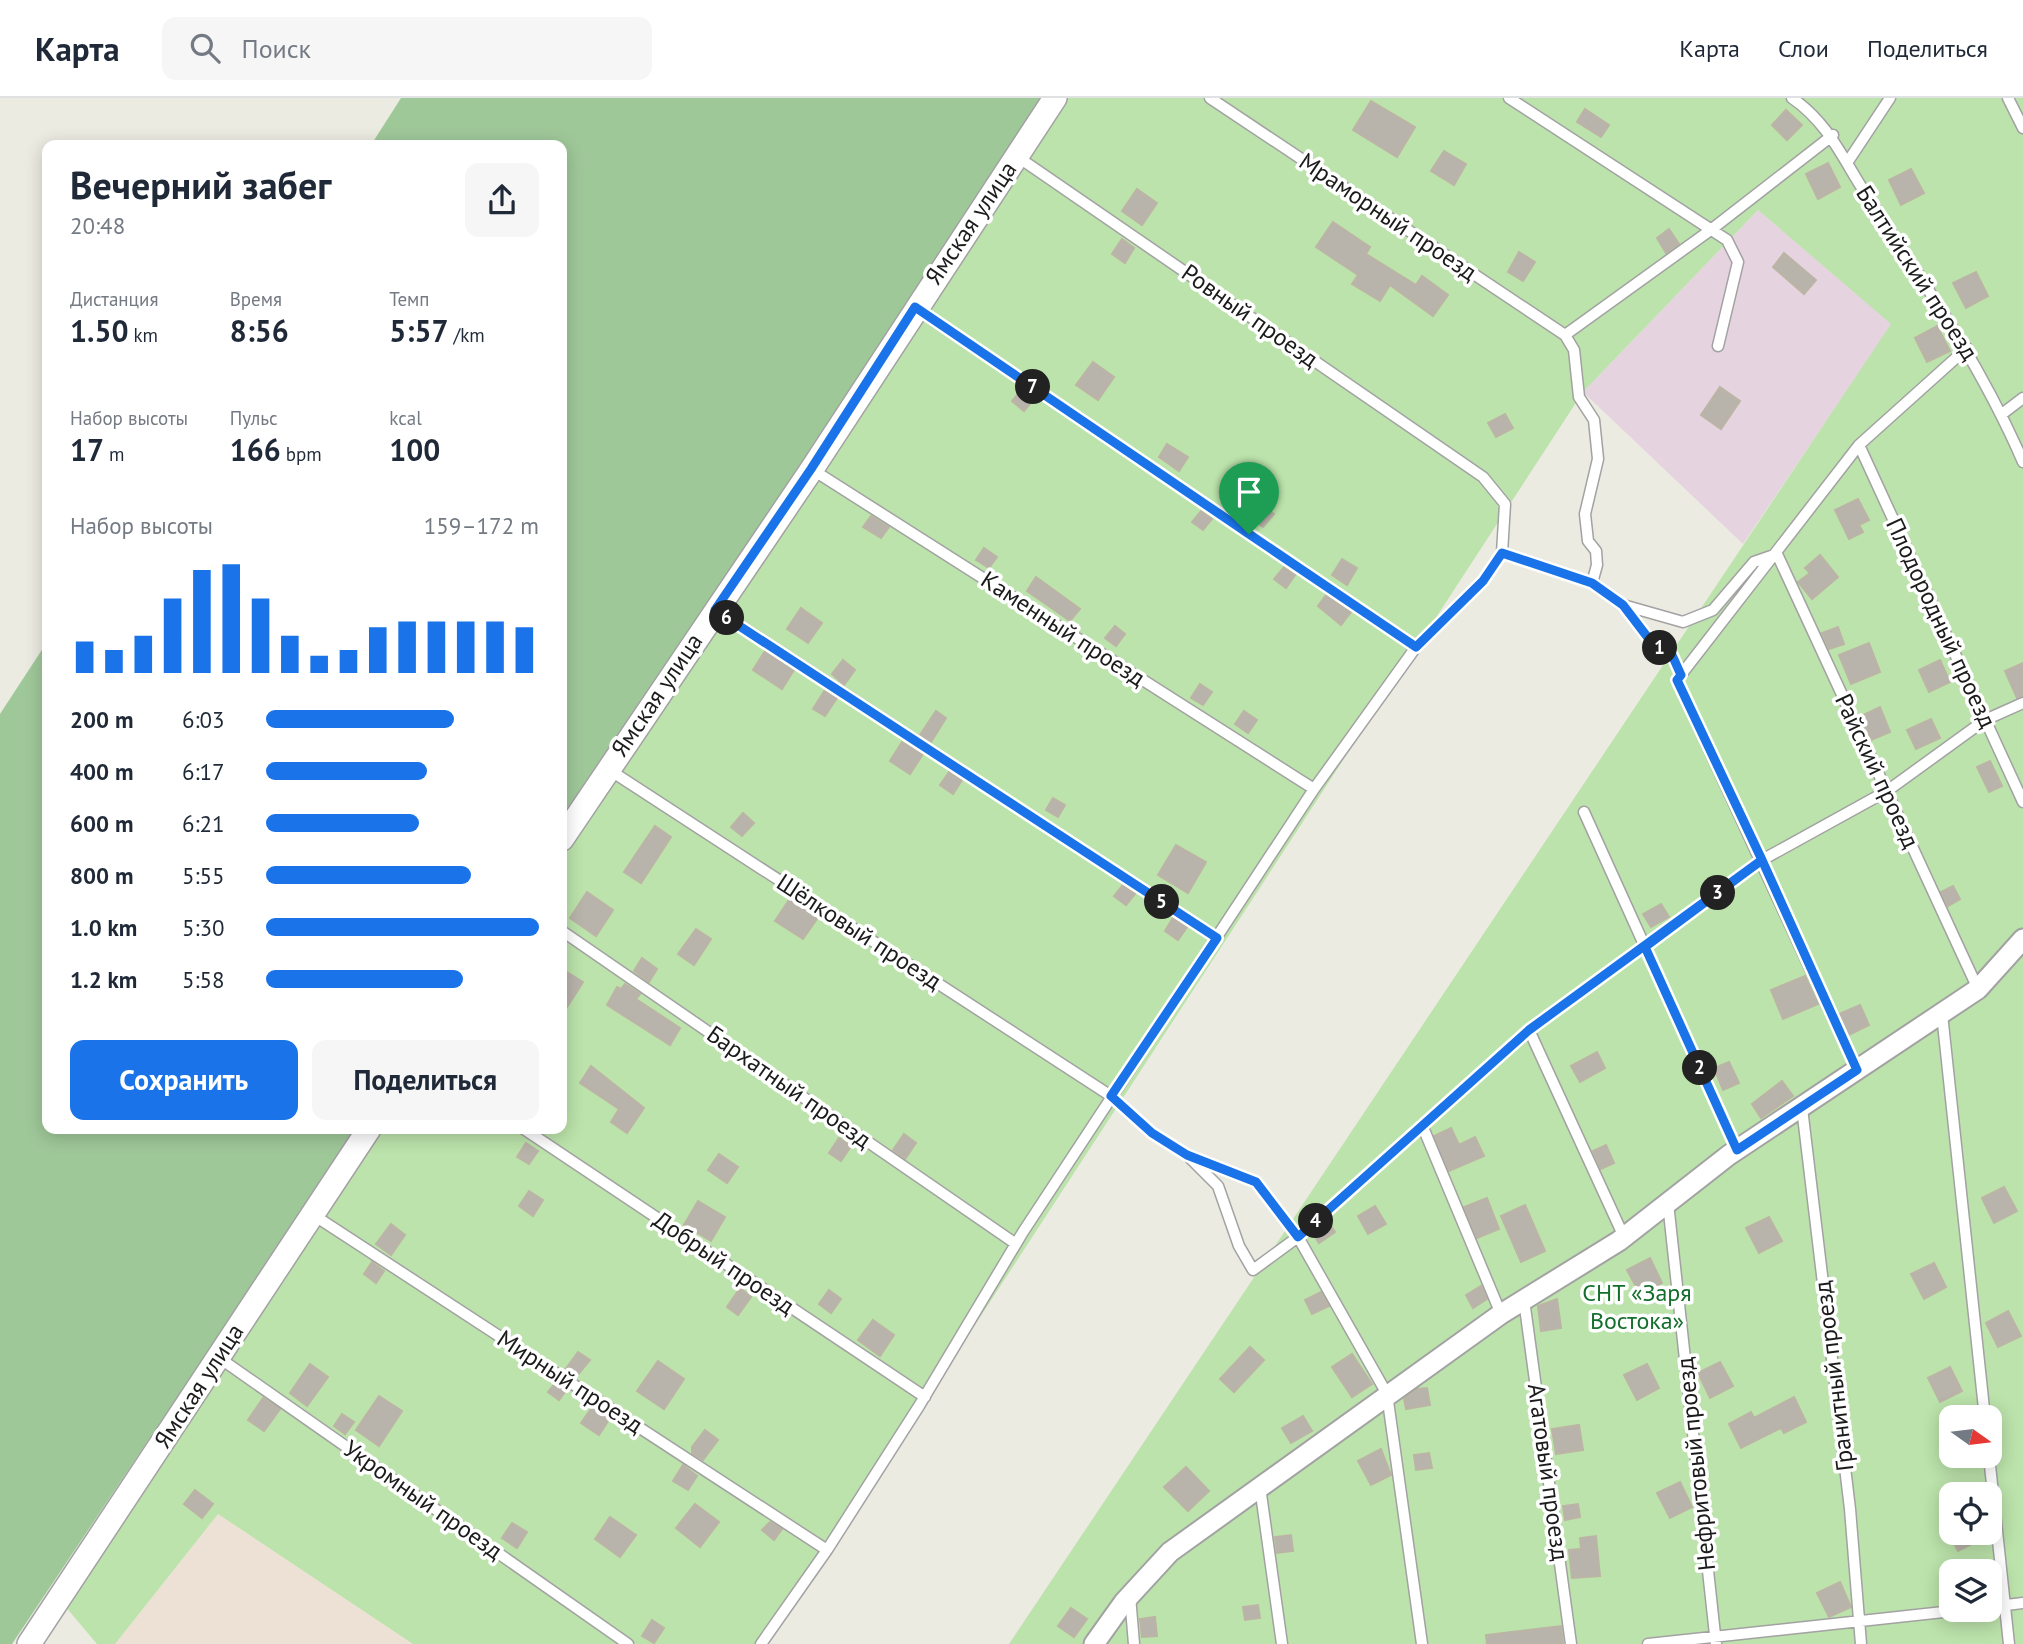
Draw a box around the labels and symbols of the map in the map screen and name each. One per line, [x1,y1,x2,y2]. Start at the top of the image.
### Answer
street label: Мраморный проезд [1293,146,1483,288]
street label: Ямская улица [918,155,1023,290]
street label: Балтийский проезд [1849,179,1986,366]
street label: Ровный проезд [1176,257,1325,374]
pin: 7 [1016,370,1050,404]
pin [1219,462,1279,534]
street label: Плодородный проезд [1879,513,2004,733]
street label: Каменный проезд [975,564,1151,693]
pin: 6 [710,601,744,636]
street label: Ямская улица [604,627,709,762]
pin: 1 [1642,630,1678,666]
street label: Райский проезд [1828,689,1927,853]
street label: Шёлковый проезд [771,867,948,996]
pin: 3 [1700,876,1736,910]
pin: 5 [1144,884,1180,920]
street label: Бархатный проезд [701,1018,878,1155]
pin: 2 [1682,1051,1718,1086]
street label: Добрый проезд [648,1204,801,1321]
pin: 4 [1298,1204,1334,1238]
park label: СНТ «Заря Востока» [1582,1277,1692,1336]
street label: Гранитный проезд [1806,1279,1861,1473]
street label: Ямская улица [147,1318,250,1454]
street label: Мирный проезд [491,1323,649,1440]
street label: Нефритовый проезд [1669,1356,1722,1572]
street label: Агатовый проезд [1521,1381,1576,1563]
north arrow [1939,1405,2002,1468]
street label: Укромный проезд [338,1433,509,1566]

